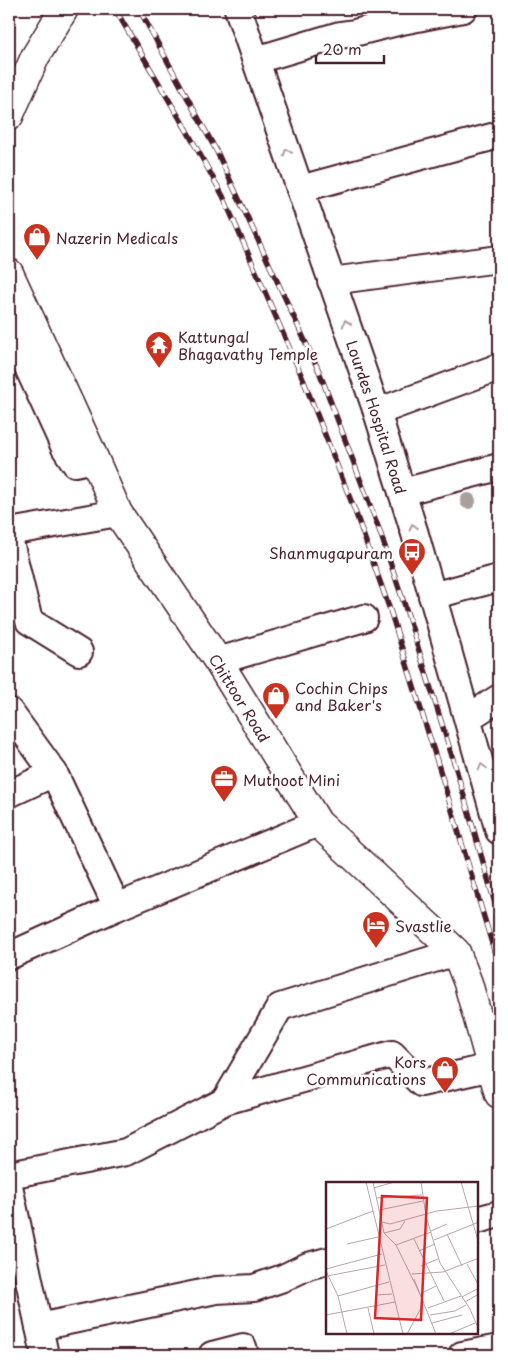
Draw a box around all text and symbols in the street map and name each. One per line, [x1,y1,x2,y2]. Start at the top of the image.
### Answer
scale bar [316,32,383,64]
text: 20 m [323,37,362,60]
one-way arrow [283,149,293,157]
shop icon: Nazerin Medicals [22,222,52,261]
place label: Nazerin Medicals [56,226,178,249]
one-way arrow [342,319,352,327]
place label: Kattungal Bhagavathy Temple [178,325,318,365]
temple icon: Kattungal Bhagavathy Temple [144,330,174,369]
street label: Lourdes Hospital Road [341,337,413,497]
one-way arrow [408,523,418,532]
bus stop icon: Shanmugapuram [397,537,427,576]
place label: Shanmugapuram [269,541,393,564]
street label: Chittoor Road [204,648,277,746]
place label: Cochin Chips and Baker's [295,676,388,716]
shop icon: Cochin Chips and Baker's [261,681,291,720]
office icon: Muthoot Mini [209,764,239,803]
one-way arrow [477,764,487,772]
place label: Muthoot Mini [243,768,340,791]
hotel icon: Svastlie [361,910,391,949]
place label: Svastlie [395,914,452,937]
place label: Kors Communications [306,1050,426,1090]
shop icon: Kors Communications [430,1055,460,1094]
inset map [326,1182,478,1334]

